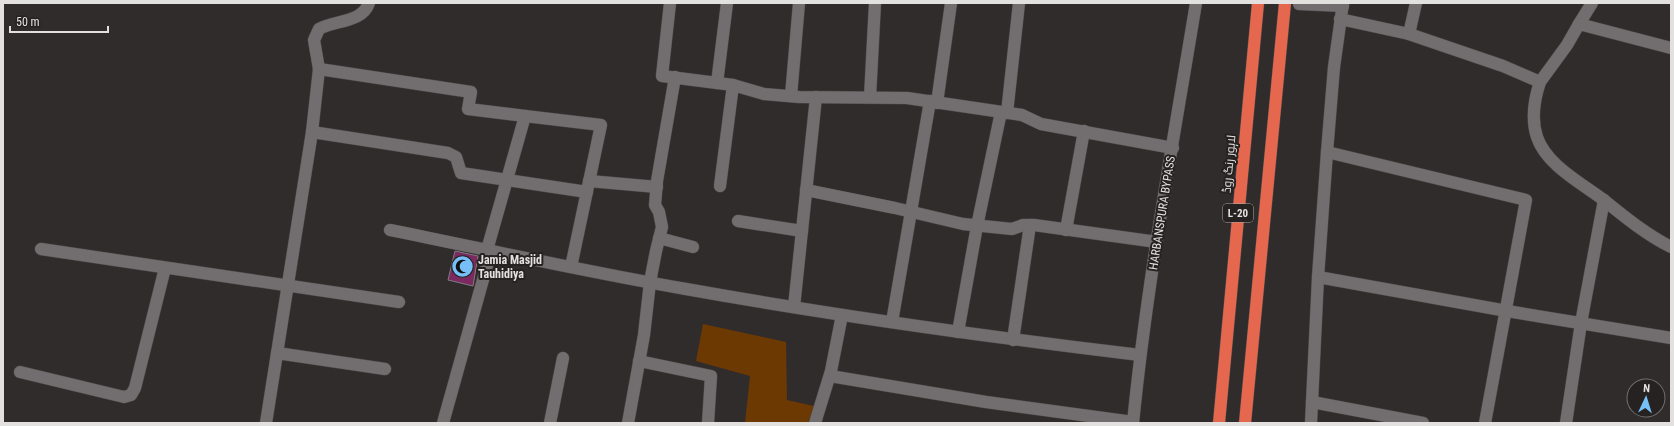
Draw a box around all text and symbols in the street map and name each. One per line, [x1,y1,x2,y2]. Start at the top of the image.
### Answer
scale bar [10,8,108,34]
text: 50 m [16,15,40,29]
street label: لاہور رنگ روڈ [1219,134,1240,194]
street label: HARBANSPURA BYPASS [1146,155,1178,271]
road number: L-20 [1223,204,1253,222]
place label: Jamia Masjid Tauhidiya [478,253,542,281]
mosque icon: Jamia Masjid Tauhidiya [450,254,476,280]
north arrow [1626,378,1666,418]
text: N [1643,382,1651,395]

